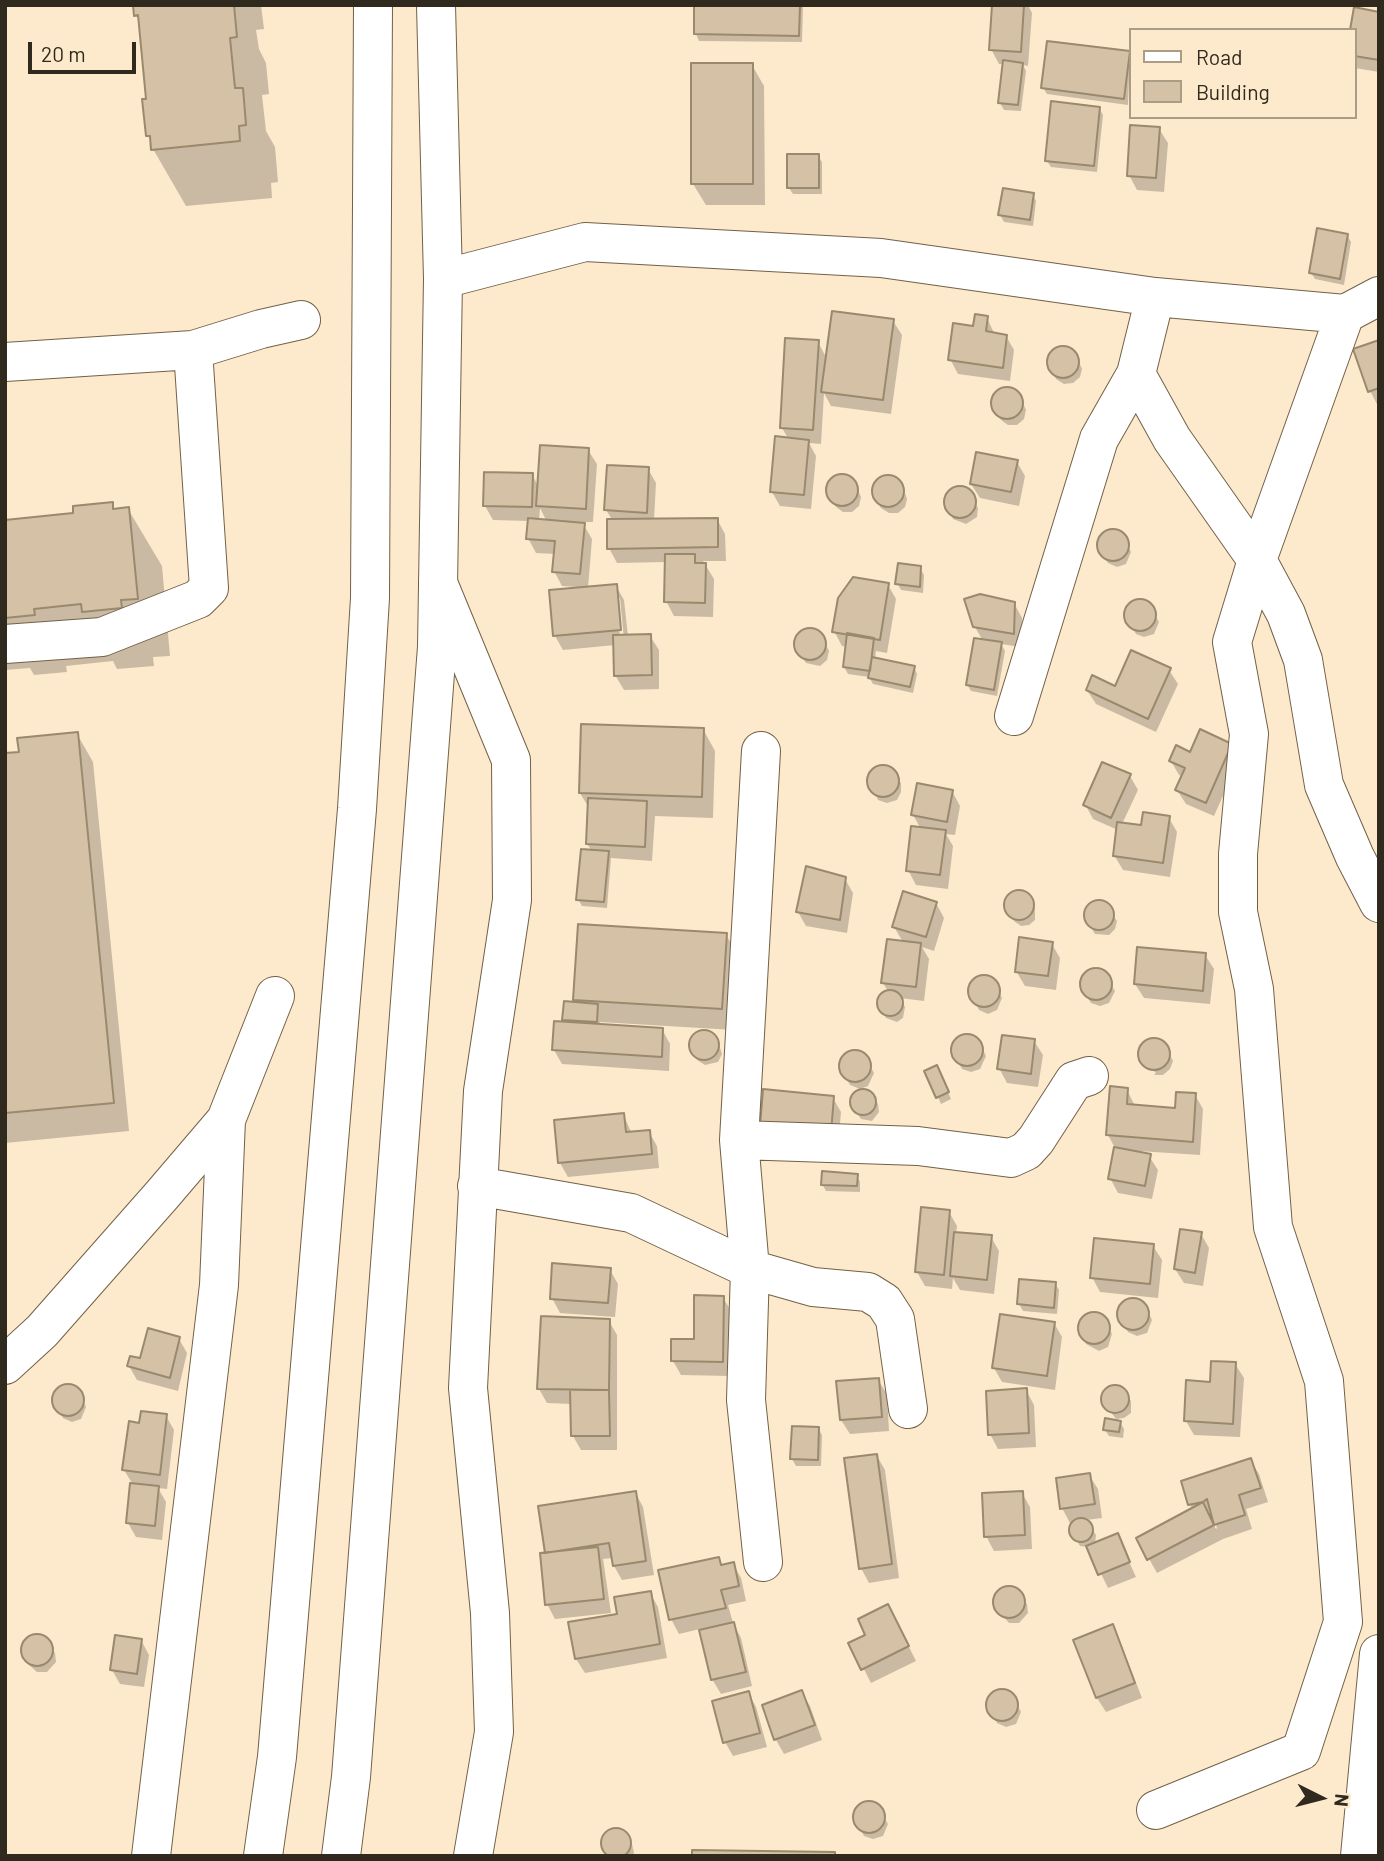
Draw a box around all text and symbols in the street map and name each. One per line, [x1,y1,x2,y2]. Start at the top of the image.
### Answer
scale bar [32,28,140,72]
legend [1128,28,1356,119]
text: 20 m [41,41,86,66]
text: Road [1196,44,1242,69]
text: Building [1196,79,1270,104]
north arrow [1286,1763,1356,1833]
text: N [1330,1793,1354,1808]

